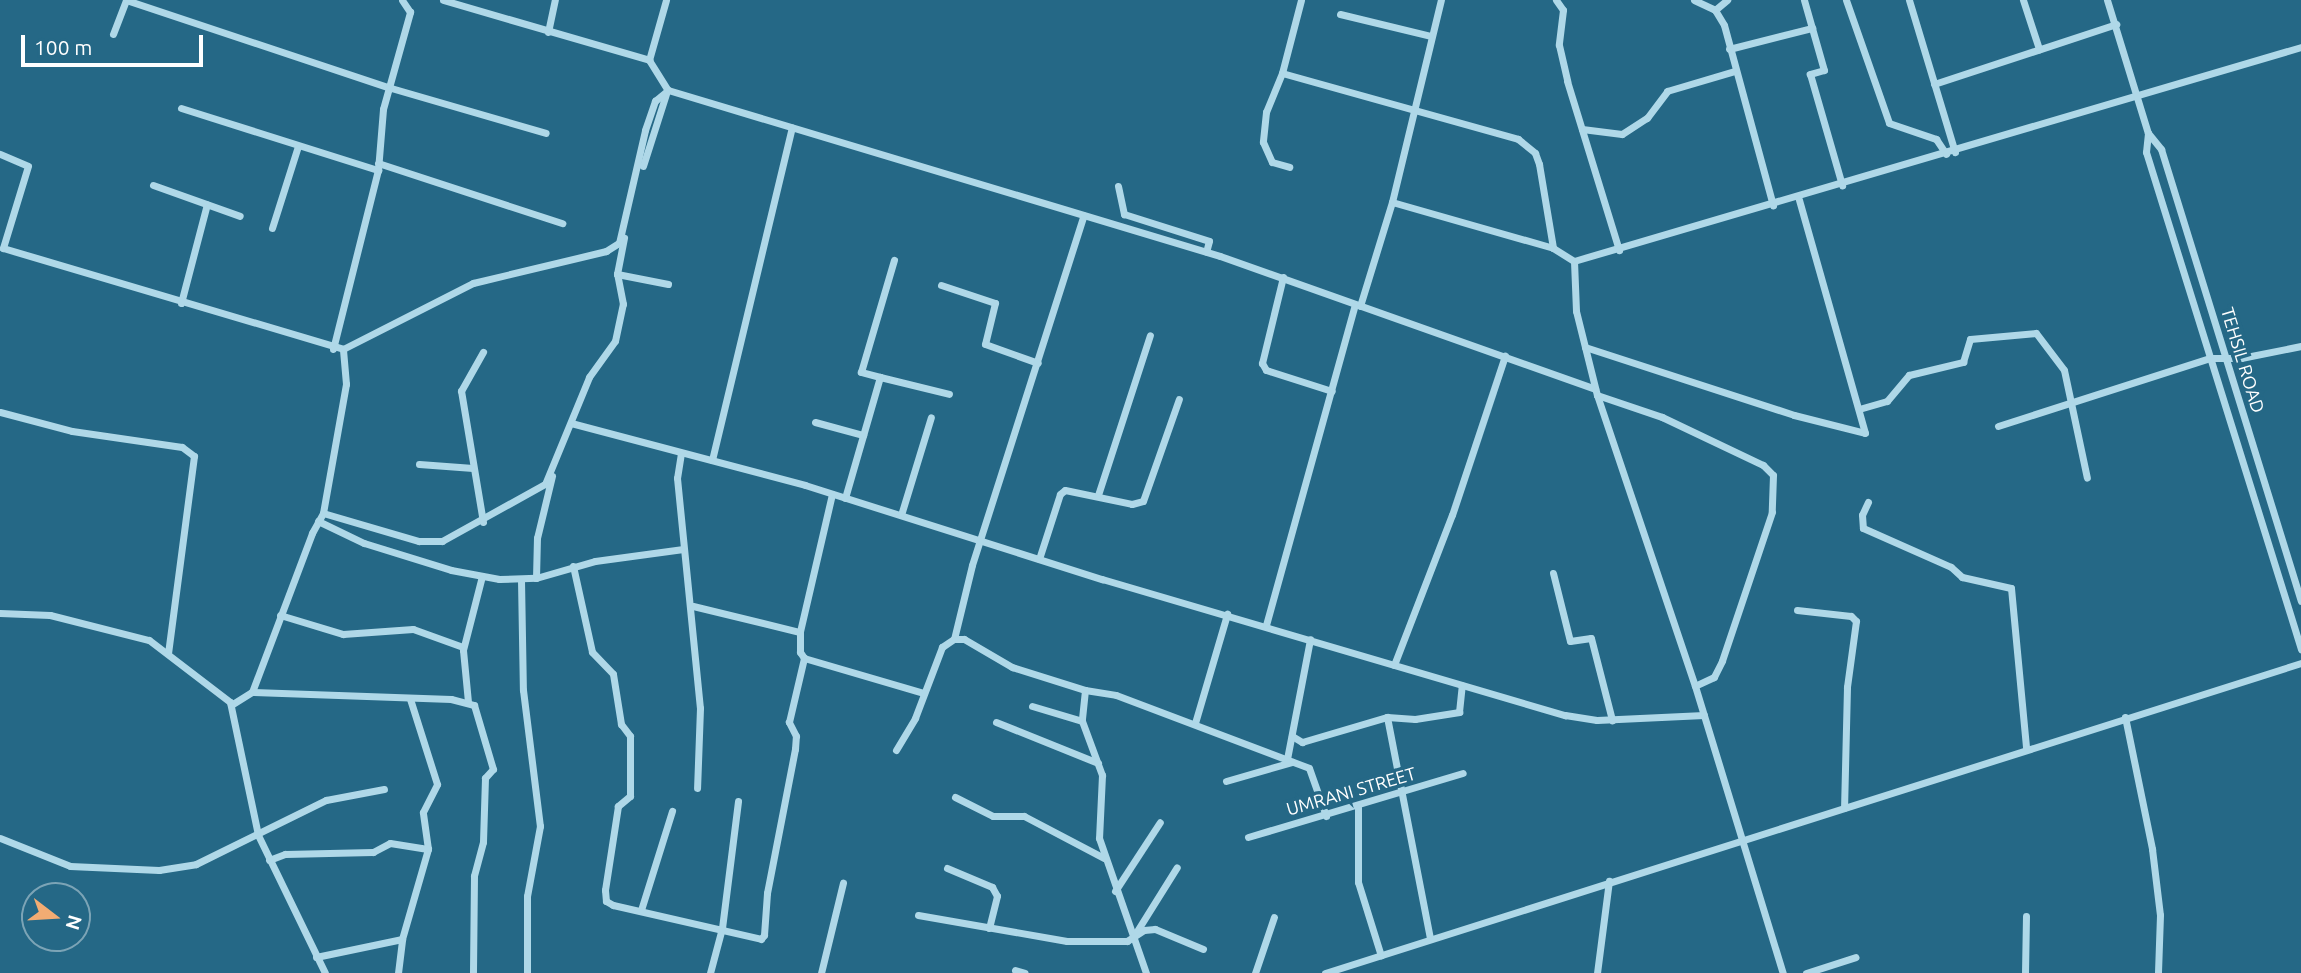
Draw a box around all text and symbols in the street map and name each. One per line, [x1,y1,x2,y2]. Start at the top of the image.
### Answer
scale bar [24,21,206,65]
text: 100 m [34,35,92,59]
street label: TEHSIL ROAD [2217,305,2269,415]
street label: UMRANI STREET [1284,762,1418,820]
north arrow [21,882,91,952]
text: N [62,913,87,933]

